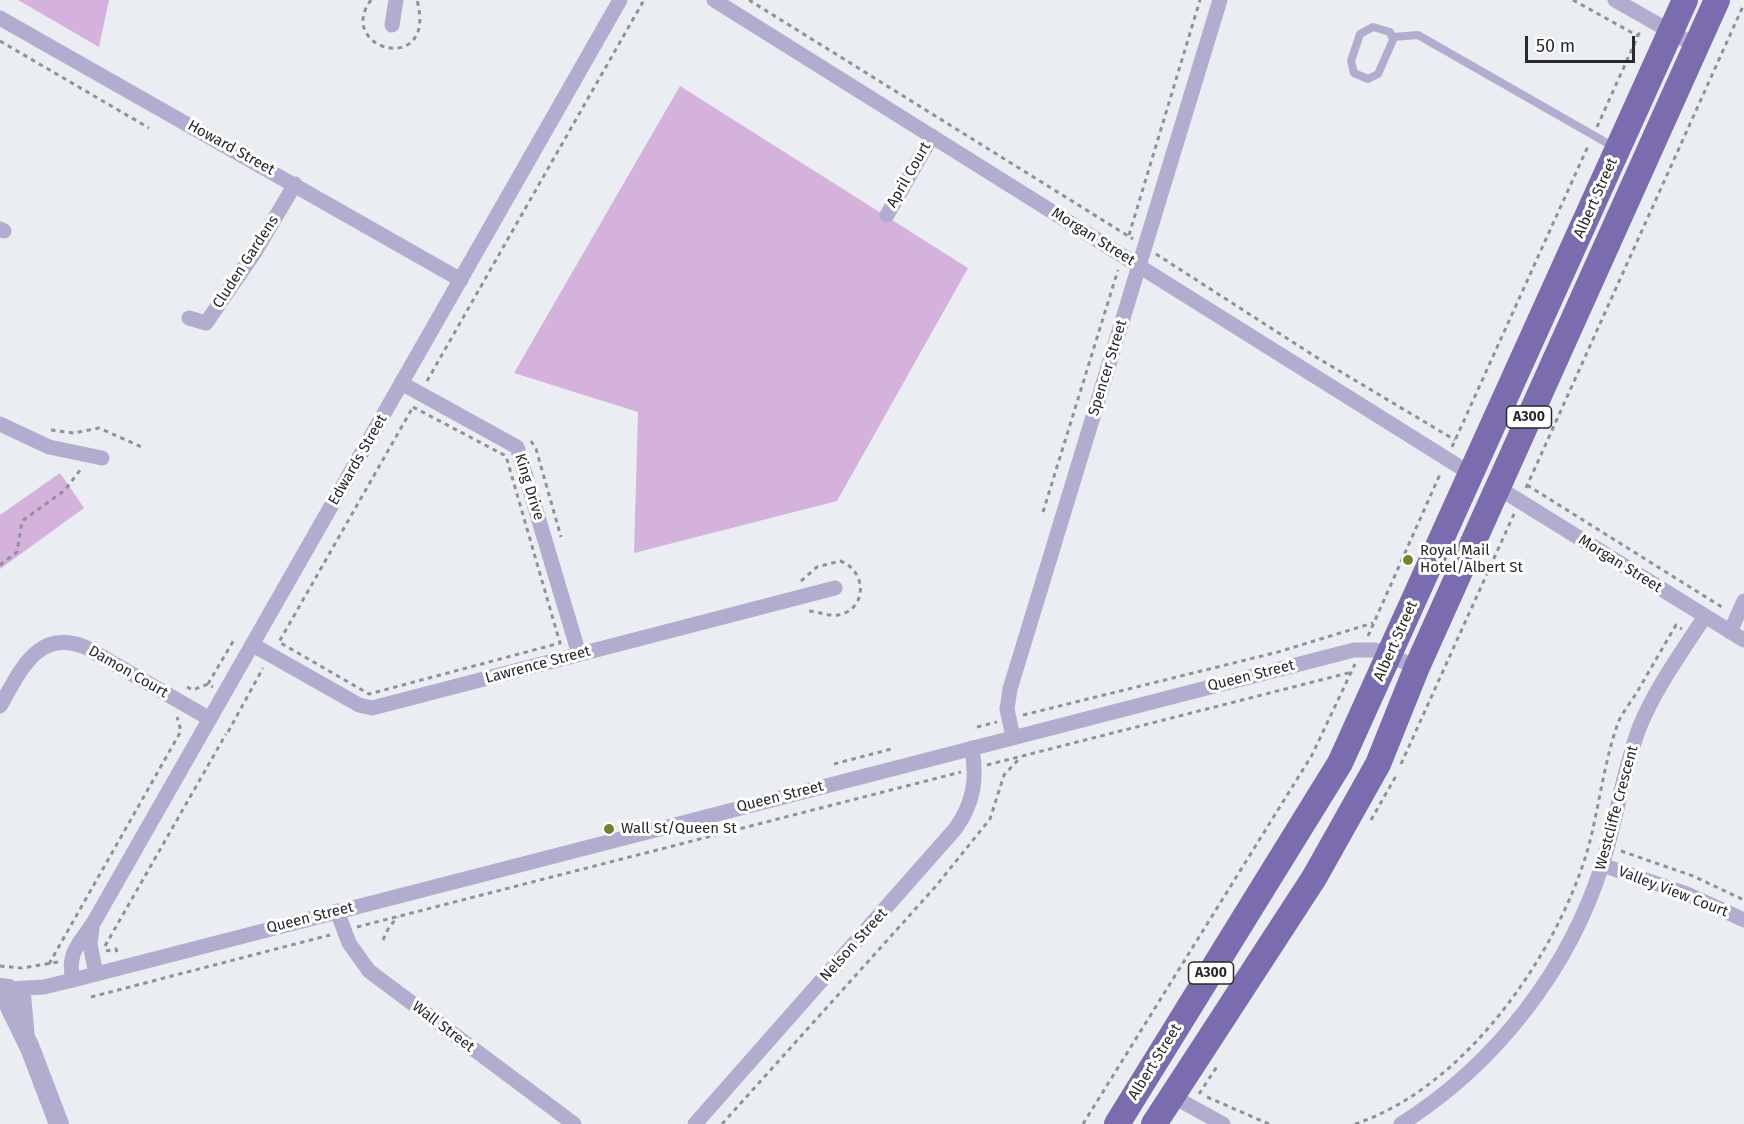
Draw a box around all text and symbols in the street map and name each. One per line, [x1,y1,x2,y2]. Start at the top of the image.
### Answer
scale bar [1528,24,1638,62]
text: 50 m [1536,35,1575,57]
street label: Howard Street [184,117,278,179]
street label: April Court [883,139,935,211]
street label: Albert Street [1570,155,1622,241]
street label: Morgan Street [1048,204,1138,270]
street label: Cluden Gardens [209,212,283,312]
street label: Spencer Street [1085,318,1131,418]
road number: A300 [1506,406,1552,428]
street label: Edwards Street [325,412,391,508]
street label: King Drive [510,451,548,523]
street label: Morgan Street [1575,531,1665,597]
place label: Royal Mail Hotel/Albert St [1420,542,1523,577]
marker: Royal Mail Hotel/Albert St [1401,553,1415,567]
street label: Albert Street [1370,598,1422,684]
street label: Damon Court [85,642,171,702]
street label: Lawrence Street [483,642,593,688]
street label: Queen Street [1206,657,1296,695]
street label: Westcliffe Crescent [1592,744,1642,872]
street label: Queen Street [735,778,825,816]
place label: Wall St/Queen St [621,820,737,838]
marker: Wall St/Queen St [602,822,616,836]
street label: Valley View Court [1616,863,1730,921]
street label: Queen Street [265,899,355,937]
street label: Nelson Street [817,905,891,985]
road number: A300 [1188,962,1234,984]
street label: Wall Street [408,998,478,1056]
street label: Albert Street [1125,1021,1185,1103]

